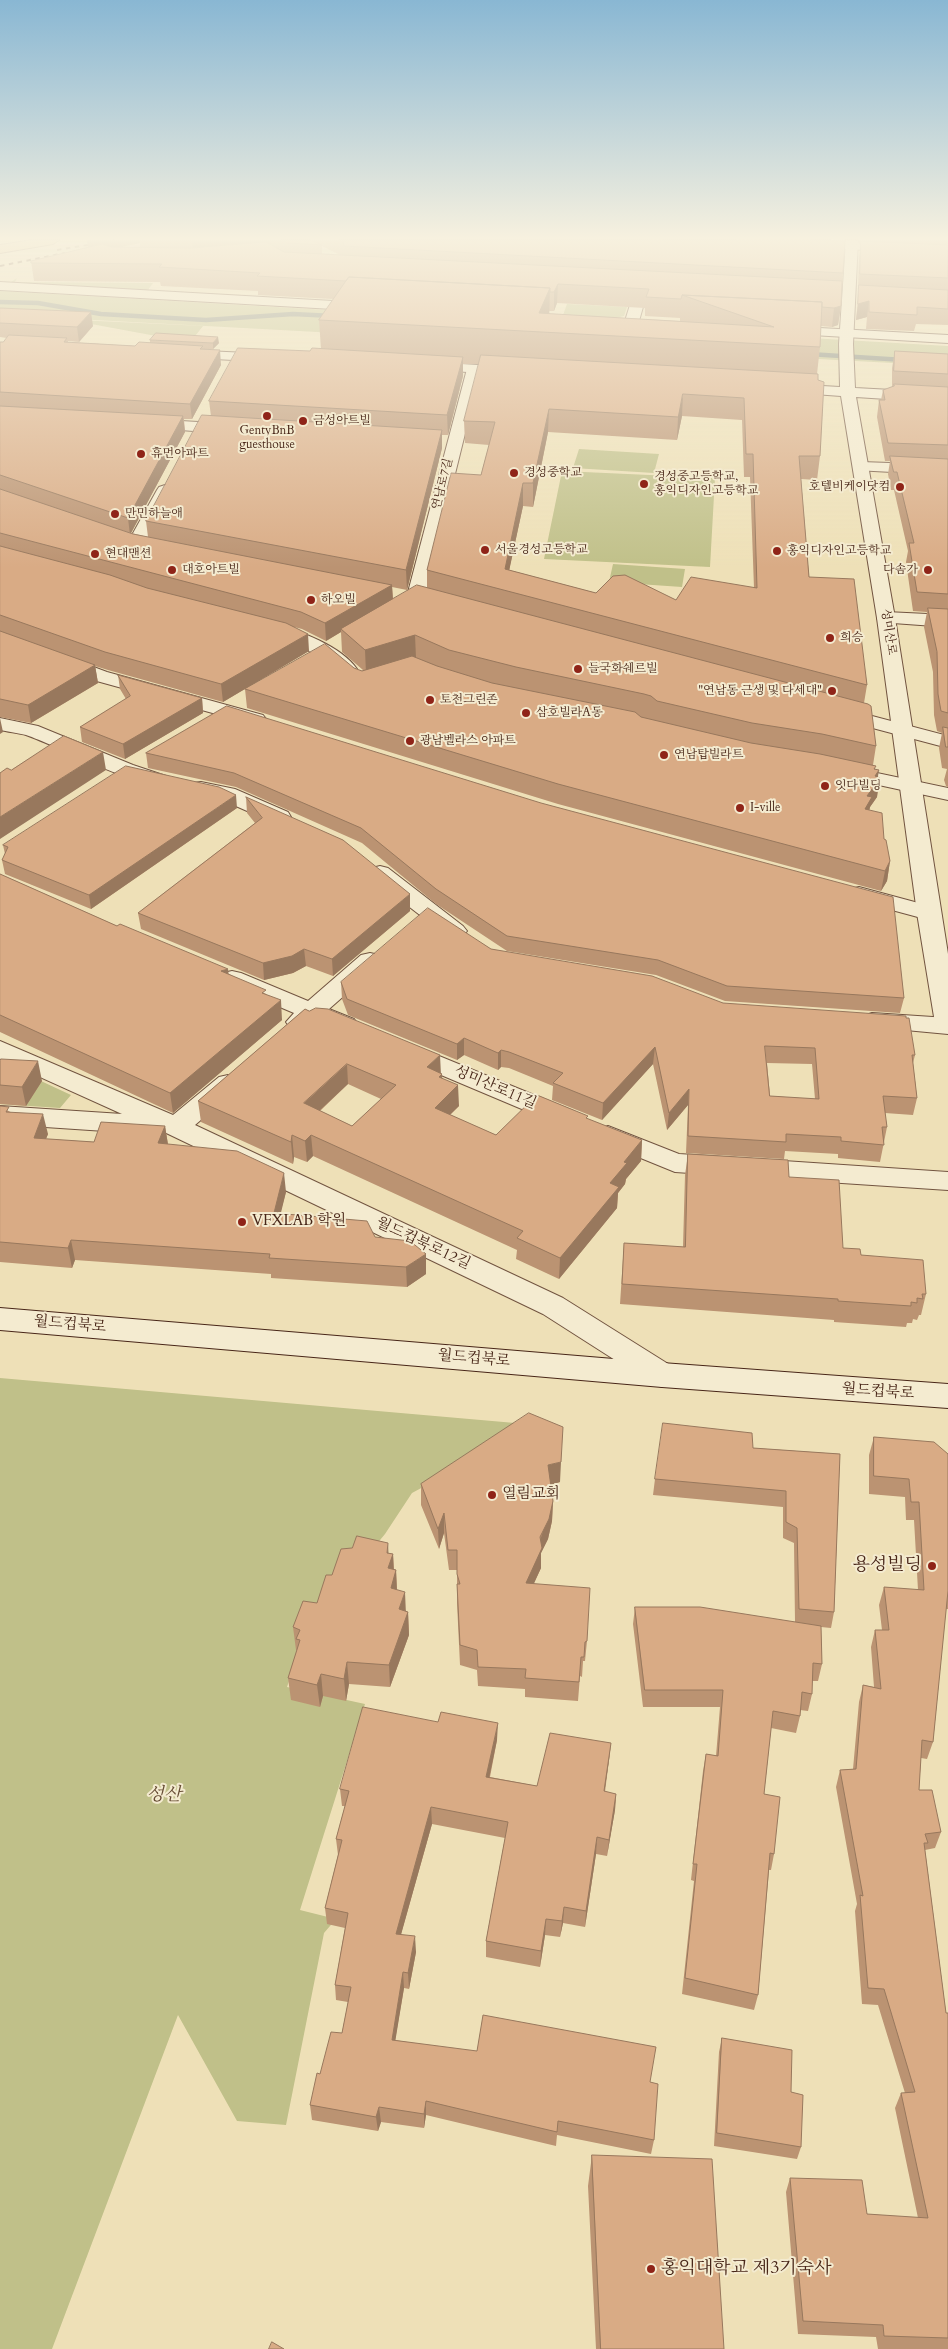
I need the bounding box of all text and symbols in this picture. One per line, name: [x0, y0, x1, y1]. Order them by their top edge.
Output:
marker: GentyBnB guesthouse: [261, 410, 273, 422]
place label: 금성아트빌: [313, 414, 371, 428]
marker: 금성아트빌: [297, 415, 309, 427]
place label: GentyBnB guesthouse: [239, 424, 295, 452]
place label: 휴먼아파트: [151, 447, 209, 461]
marker: 휴먼아파트: [135, 448, 147, 460]
street label: 연남로7길: [430, 457, 456, 511]
place label: 경성중학교: [524, 466, 582, 480]
marker: 경성중학교: [508, 467, 520, 479]
place label: 경성중고등학교, 홍익디자인고등학교: [654, 470, 758, 498]
marker: 경성중고등학교, 홍익디자인고등학교: [638, 478, 650, 490]
place label: 호텔비케이닷컴: [809, 480, 890, 494]
marker: 호텔비케이닷컴: [894, 481, 906, 493]
place label: 만민하늘애: [125, 507, 183, 521]
marker: 만민하늘애: [109, 508, 121, 520]
place label: 서울경성고등학교: [495, 543, 588, 557]
marker: 서울경성고등학교: [479, 544, 491, 556]
place label: 홍익디자인고등학교: [787, 544, 891, 558]
marker: 홍익디자인고등학교: [771, 545, 783, 557]
place label: 현대맨션: [105, 547, 151, 561]
marker: 현대맨션: [89, 548, 101, 560]
place label: 대호아트빌: [182, 563, 240, 577]
place label: 다솜가: [883, 563, 918, 577]
marker: 대호아트빌: [166, 564, 178, 576]
marker: 다솜가: [922, 564, 934, 576]
place label: 하오빌: [321, 593, 356, 607]
marker: 하오빌: [305, 594, 317, 606]
street label: 성미산로: [877, 608, 899, 656]
place label: 희승: [840, 631, 863, 645]
marker: 희승: [824, 632, 836, 644]
place label: 들국화쉐르빌: [588, 662, 658, 676]
marker: 들국화쉐르빌: [572, 663, 584, 675]
place label: "연남동 근생 및 다세대": [698, 684, 822, 698]
marker: "연남동 근생 및 다세대": [826, 685, 838, 697]
place label: 토천그린존: [440, 693, 498, 707]
marker: 토천그린존: [424, 694, 436, 706]
place label: 삼호빌라A동: [536, 706, 602, 720]
marker: 삼호빌라A동: [520, 707, 532, 719]
place label: 광남벨라스 아파트: [420, 734, 516, 748]
marker: 광남벨라스 아파트: [404, 735, 416, 747]
place label: 연남탑빌라트: [674, 748, 744, 762]
marker: 연남탑빌라트: [658, 749, 670, 761]
place label: 잇다빌딩: [835, 779, 881, 793]
marker: 잇다빌딩: [819, 780, 831, 792]
place label: I-ville: [750, 801, 780, 815]
marker: I-ville: [734, 802, 746, 814]
street label: 성미산로11길: [451, 1063, 539, 1113]
place label: VFXLAB 학원: [252, 1213, 346, 1231]
street label: 월드컵북로12길: [373, 1214, 473, 1274]
marker: VFXLAB 학원: [236, 1216, 248, 1228]
street label: 월드컵북로: [33, 1313, 107, 1337]
street label: 월드컵북로: [437, 1347, 511, 1371]
street label: 월드컵북로: [841, 1380, 915, 1404]
place label: 열림교회: [502, 1486, 560, 1504]
marker: 열림교회: [486, 1489, 498, 1501]
place label: 용성빌딩: [852, 1555, 922, 1577]
marker: 용성빌딩: [926, 1560, 938, 1572]
park label: 성산: [147, 1785, 181, 1807]
place label: 홍익대학교 제3기숙사: [661, 2258, 832, 2280]
marker: 홍익대학교 제3기숙사: [645, 2263, 657, 2275]

